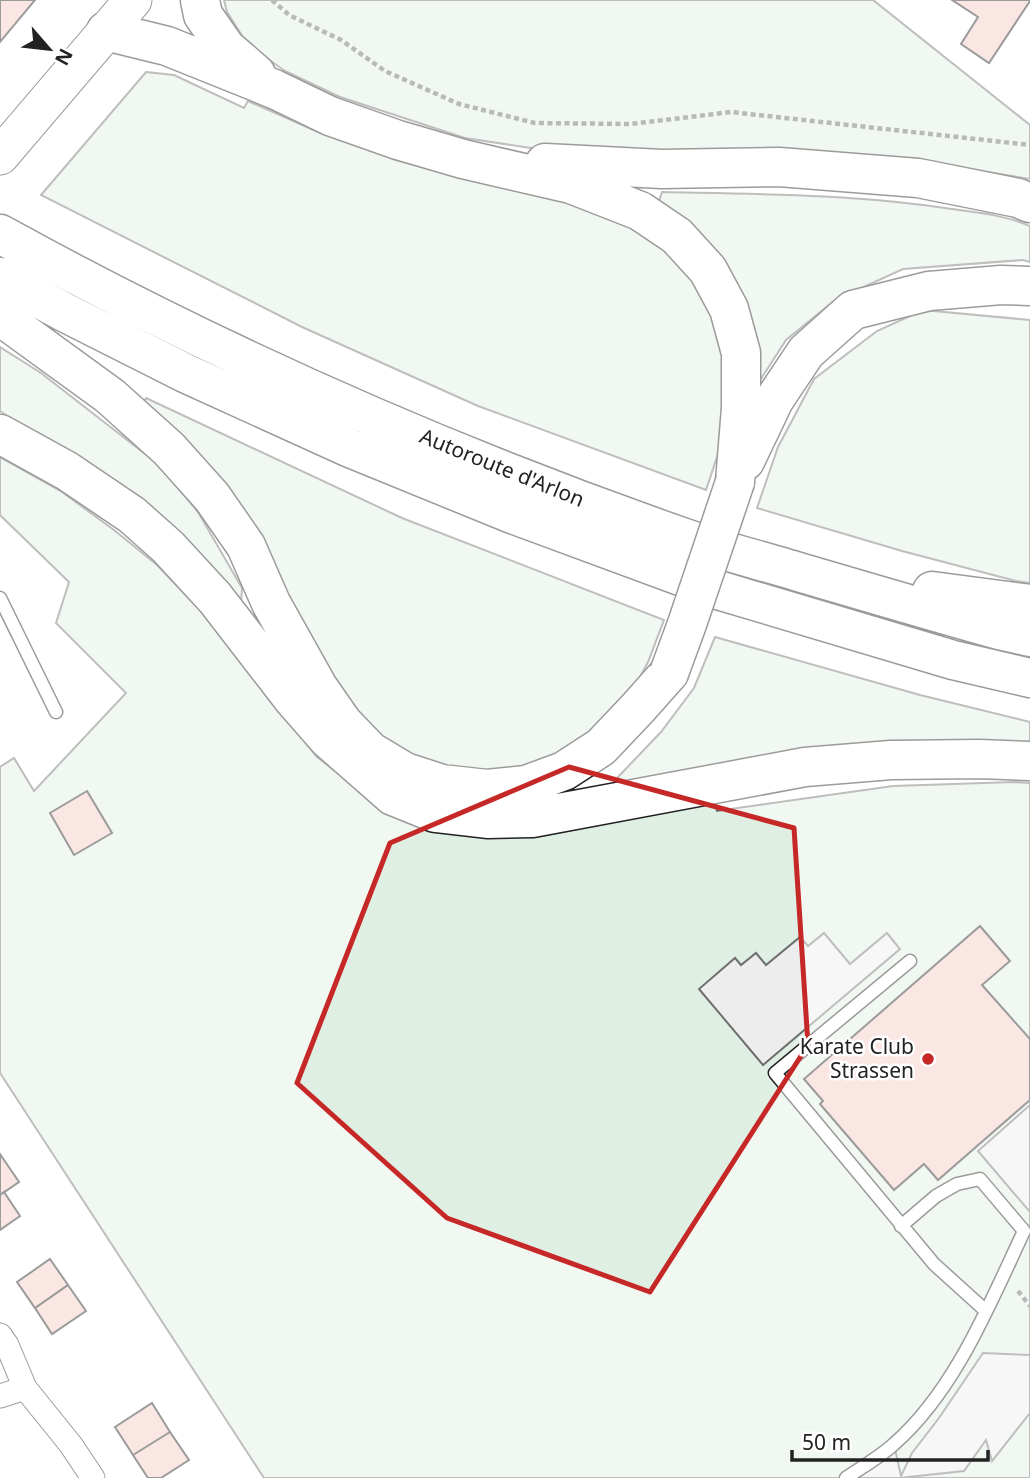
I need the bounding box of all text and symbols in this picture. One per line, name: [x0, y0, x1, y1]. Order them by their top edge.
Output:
north arrow: [14, 14, 84, 84]
text: N: [49, 44, 79, 70]
street label: Autoroute d'Arlon: [416, 421, 589, 513]
place label: Karate Club Strassen: [800, 1032, 914, 1084]
marker: Karate Club Strassen: [920, 1051, 936, 1067]
scale bar: [792, 1418, 988, 1462]
text: 50 m: [802, 1428, 851, 1456]

